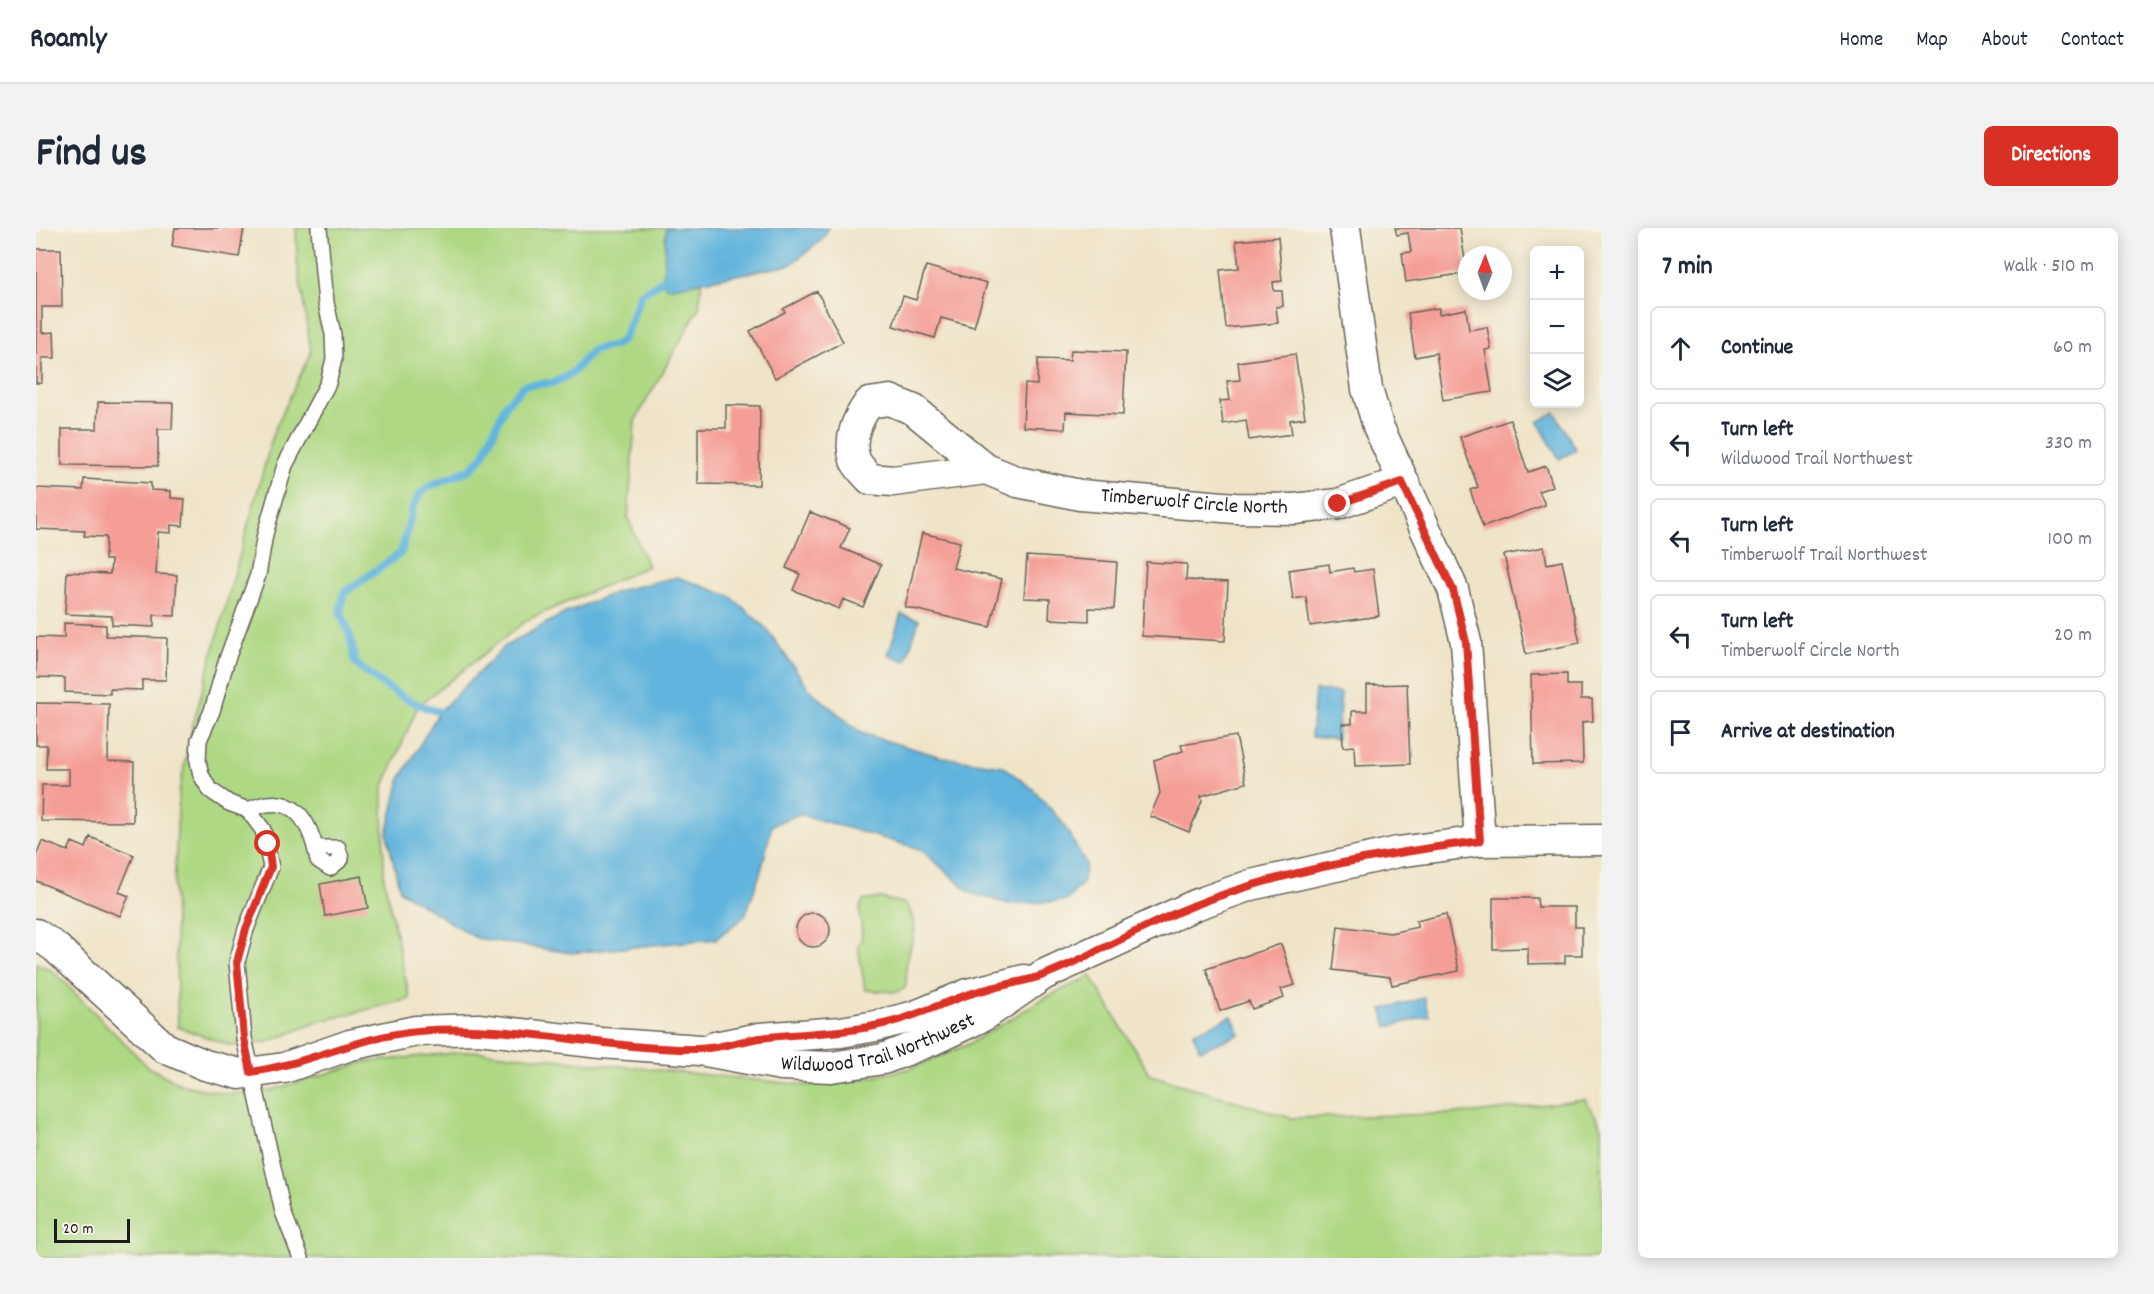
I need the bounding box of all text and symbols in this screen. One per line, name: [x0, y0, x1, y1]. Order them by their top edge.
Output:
text: Roamly: [30, 21, 106, 61]
text: Home: [1839, 26, 1883, 56]
text: Map: [1916, 26, 1948, 56]
text: About: [1981, 26, 2028, 56]
text: Contact: [2061, 26, 2124, 56]
text: Find us: [36, 126, 147, 186]
button: Directions: [1984, 126, 2118, 186]
north arrow: [1458, 246, 1512, 300]
map controls: [1530, 246, 1584, 408]
button: +: [1530, 246, 1584, 300]
text: 7 min: [1662, 249, 1713, 286]
text: Walk · 510 m: [2004, 253, 2094, 281]
button: −: [1530, 300, 1584, 354]
icon: ahead: [1664, 332, 1697, 365]
text: Continue: [1721, 333, 1793, 364]
text: 60 m: [2053, 334, 2092, 362]
button: layers: [1530, 354, 1584, 408]
text: Turn left: [1721, 415, 1793, 446]
icon: left: [1664, 428, 1697, 461]
text: 330 m: [2045, 430, 2092, 458]
text: Wildwood Trail Northwest: [1721, 446, 1913, 474]
street label: Timberwolf Circle North: [1100, 482, 1288, 524]
route end: [1324, 490, 1350, 516]
text: Turn left: [1721, 511, 1793, 542]
icon: left: [1664, 524, 1697, 557]
text: 100 m: [2048, 526, 2092, 554]
text: Timberwolf Trail Northwest: [1721, 542, 1927, 570]
text: Turn left: [1721, 607, 1793, 638]
icon: left: [1664, 620, 1697, 653]
text: 20 m: [2054, 622, 2092, 650]
text: Timberwolf Circle North: [1721, 638, 1899, 666]
icon: arrive: [1664, 716, 1697, 749]
text: Arrive at destination: [1721, 717, 1895, 748]
route start: [254, 830, 280, 856]
street label: Wildwood Trail Northwest: [780, 1007, 981, 1082]
scale bar: [54, 1216, 130, 1244]
text: 20 m: [63, 1218, 93, 1241]

